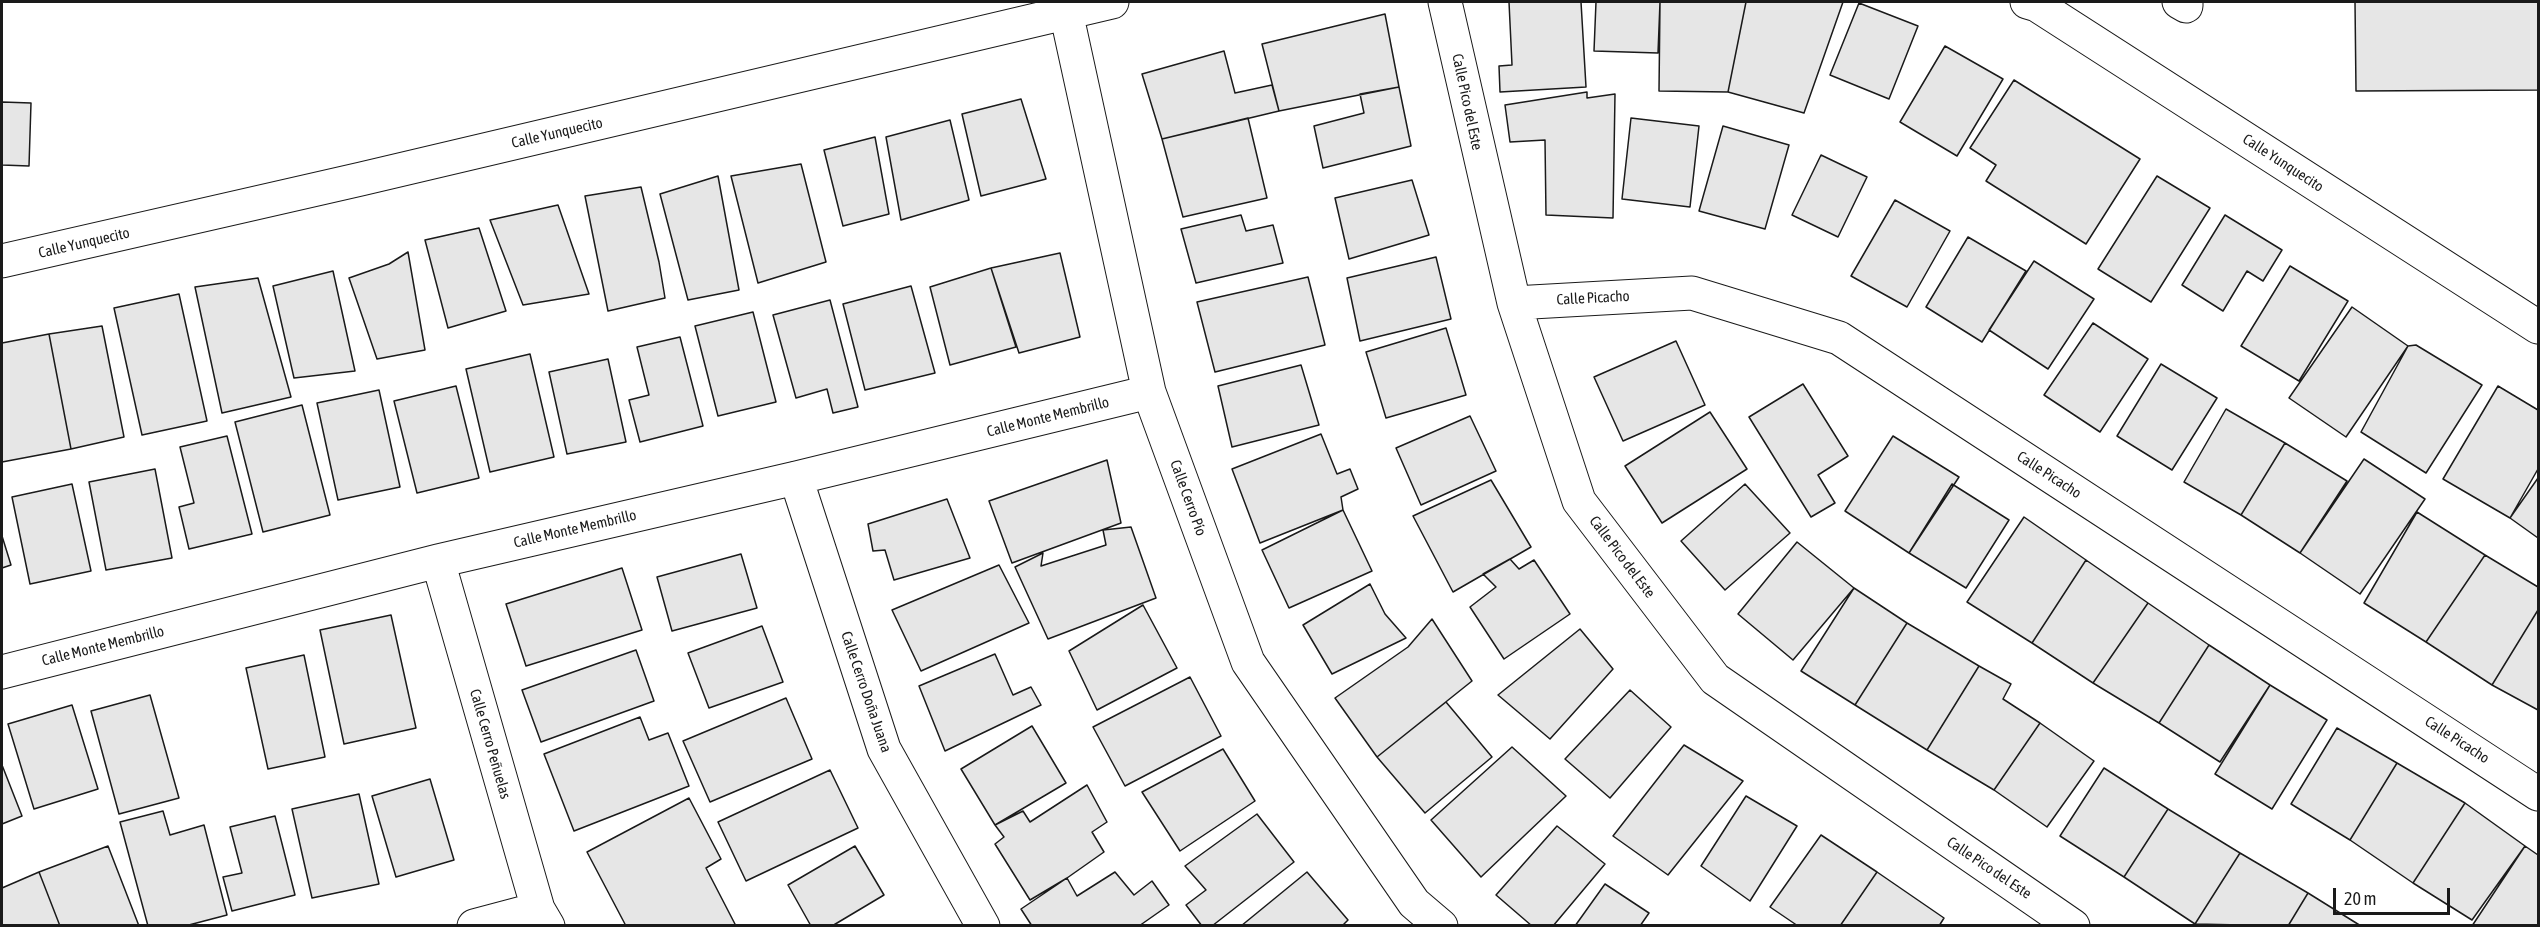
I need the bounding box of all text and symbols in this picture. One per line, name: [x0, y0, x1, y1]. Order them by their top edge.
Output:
street label: Calle Pico del Este: [1448, 52, 1486, 152]
street label: Calle Yunquecito: [510, 114, 604, 152]
street label: Calle Yunquecito: [2239, 130, 2327, 196]
street label: Calle Yunquecito: [37, 224, 131, 262]
street label: Calle Picacho: [1556, 287, 1630, 309]
street label: Calle Monte Membrillo: [985, 393, 1111, 441]
street label: Calle Picacho: [2013, 447, 2085, 503]
street label: Calle Cerro Pío: [1166, 458, 1210, 538]
street label: Calle Monte Membrillo: [512, 506, 638, 552]
street label: Calle Pico del Este: [1585, 512, 1659, 602]
street label: Calle Monte Membrillo: [40, 622, 166, 670]
street label: Calle Cerro Doña Juana: [837, 629, 895, 755]
street label: Calle Cerro Peñuelas: [466, 687, 514, 801]
street label: Calle Picacho: [2421, 712, 2493, 768]
street label: Calle Pico del Este: [1943, 833, 2035, 903]
scale bar: [2336, 876, 2453, 914]
text: 20 m: [2344, 888, 2376, 909]

